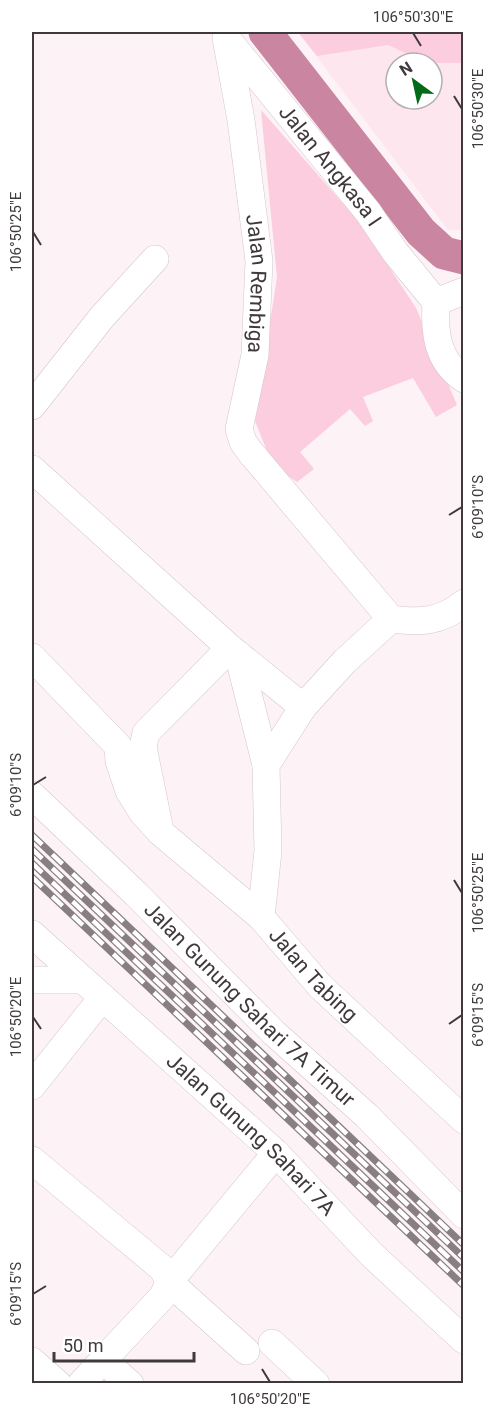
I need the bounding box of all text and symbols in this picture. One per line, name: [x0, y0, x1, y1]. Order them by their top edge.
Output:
text: 106°50'30"E: [373, 8, 454, 26]
north arrow: [384, 51, 444, 111]
text: N: [396, 58, 416, 80]
text: 106°50'30"E: [469, 68, 487, 149]
street label: Jalan Angkasa I: [274, 100, 386, 231]
text: 106°50'25"E: [7, 191, 25, 272]
street label: Jalan Rembiga: [241, 213, 271, 353]
text: 6°09'10"S: [469, 475, 487, 539]
text: 6°09'10"S: [7, 753, 25, 817]
text: 106°50'25"E: [469, 852, 487, 933]
street label: Jalan Gunung Sahari 7A Timur: [139, 897, 360, 1111]
street label: Jalan Tabing: [264, 923, 362, 1027]
text: 106°50'20"E: [7, 976, 25, 1057]
text: 6°09'15"S: [469, 983, 487, 1047]
street label: Jalan Gunung Sahari 7A: [162, 1049, 341, 1221]
text: 6°09'15"S: [7, 1262, 25, 1326]
scale bar: [54, 1325, 194, 1363]
text: 50 m: [63, 1335, 103, 1356]
text: 106°50'20"E: [230, 1390, 311, 1408]

